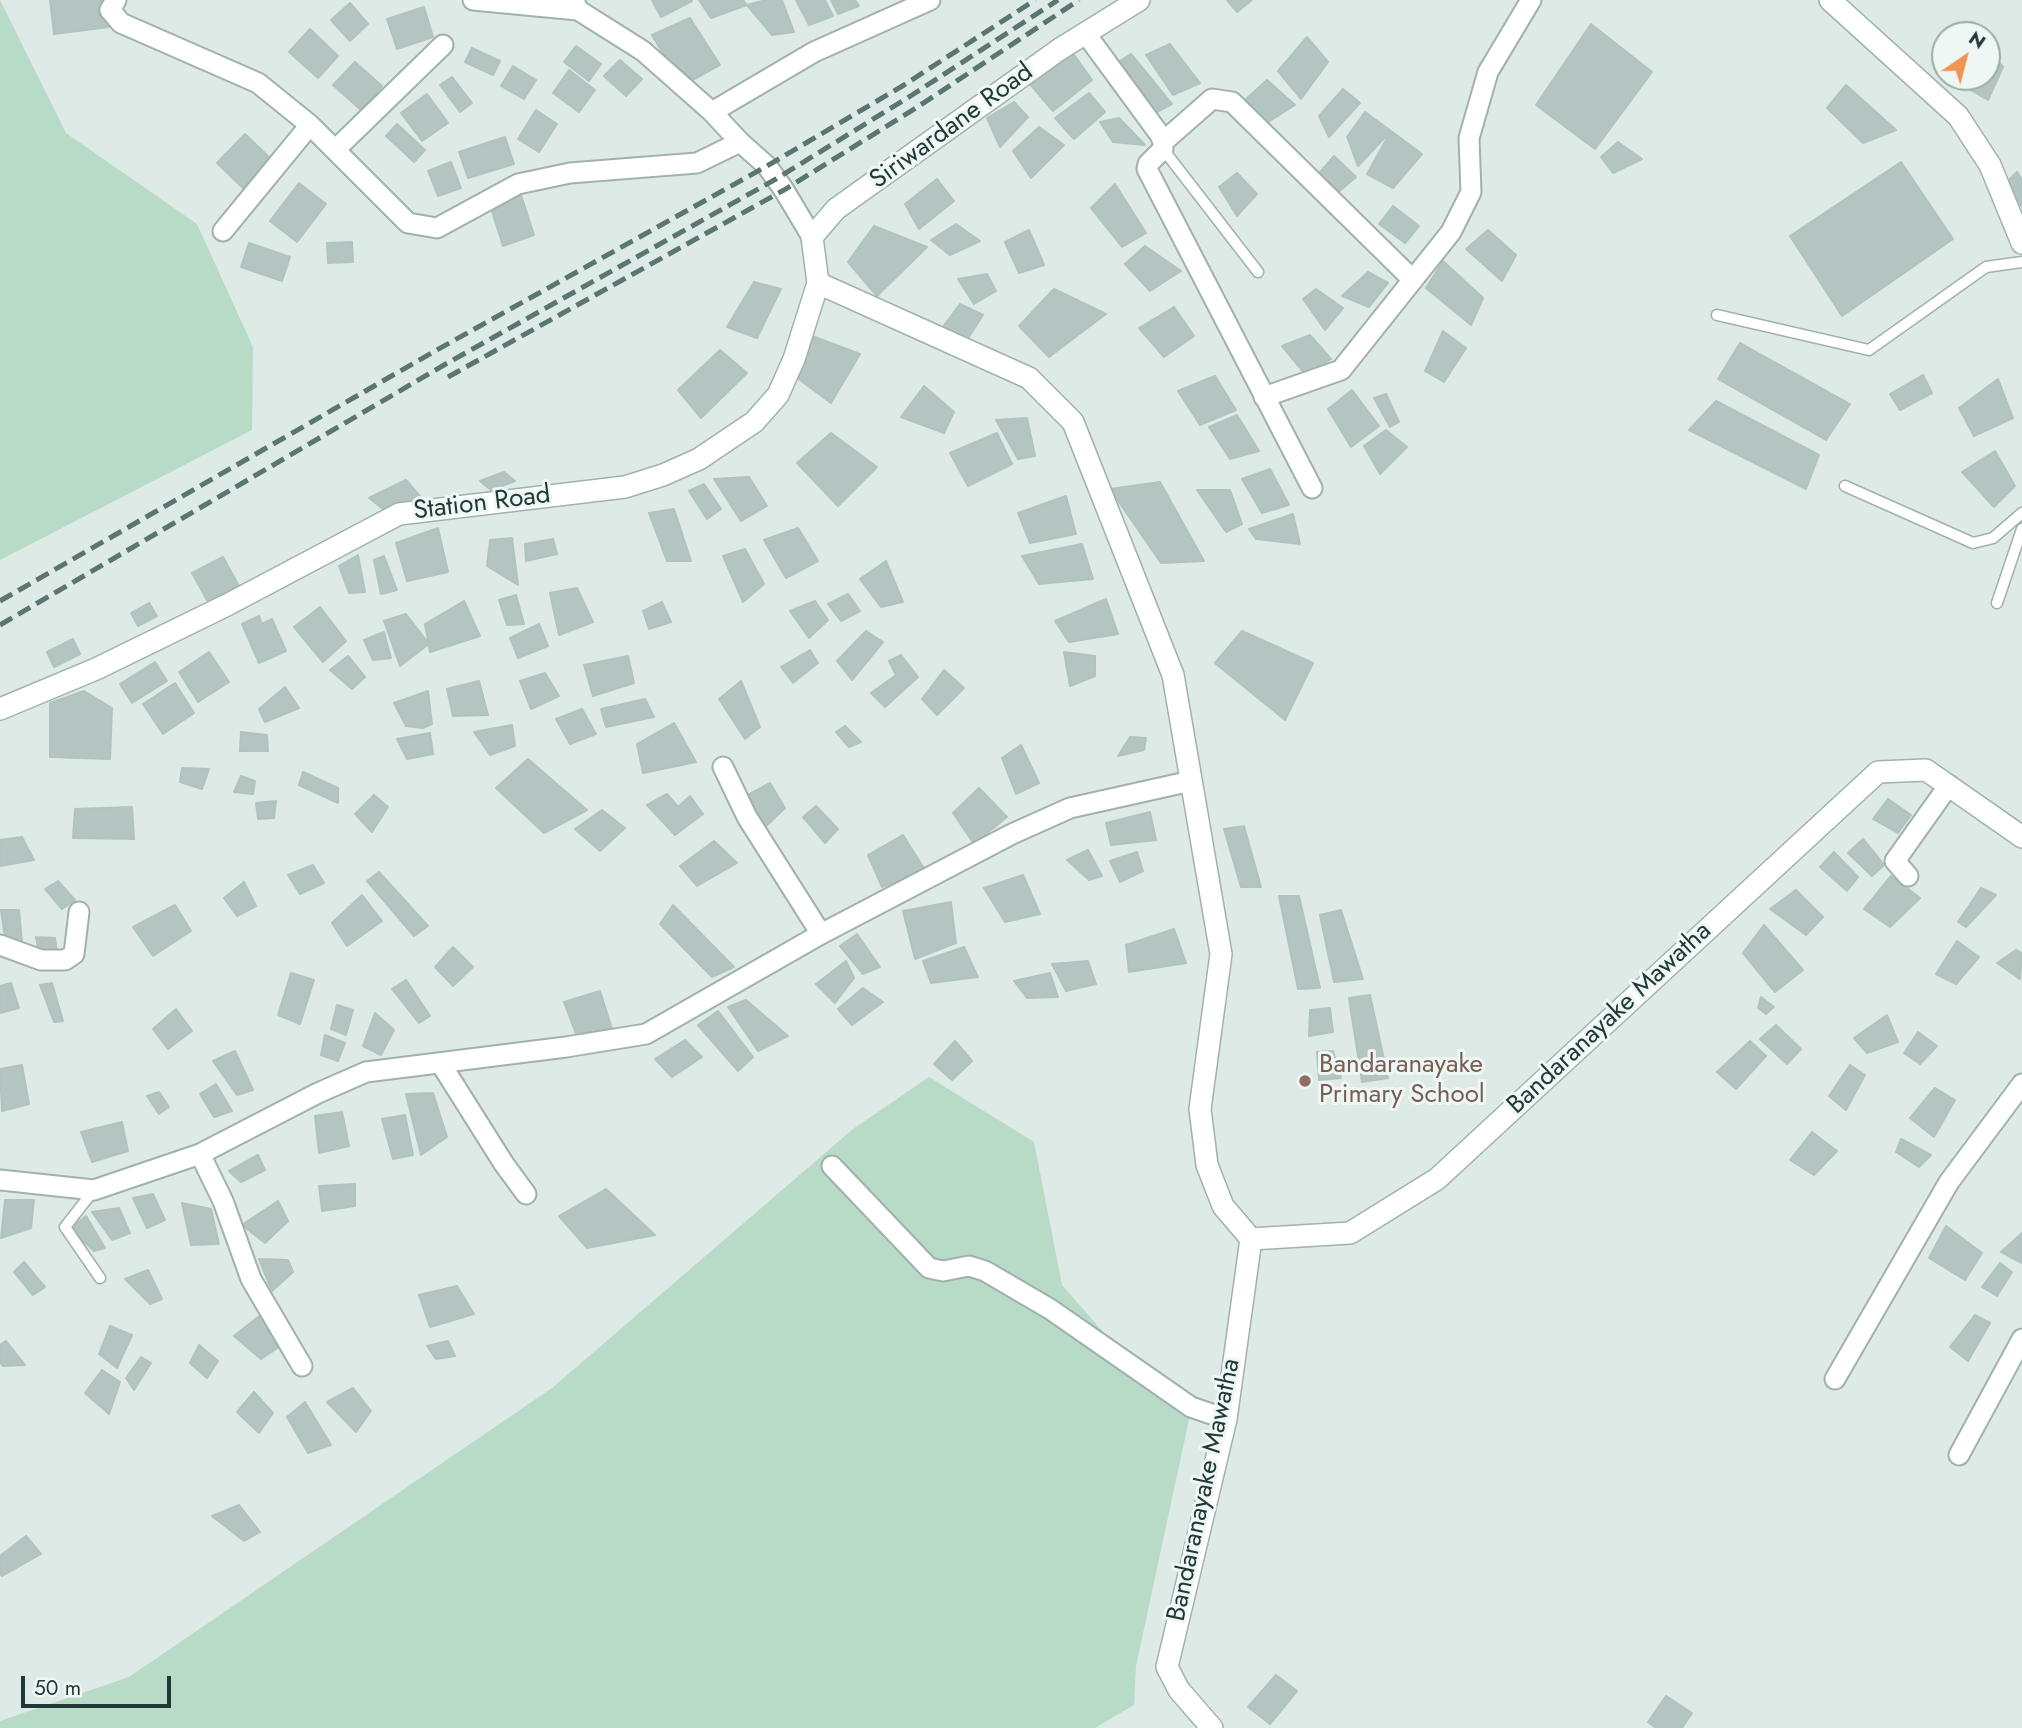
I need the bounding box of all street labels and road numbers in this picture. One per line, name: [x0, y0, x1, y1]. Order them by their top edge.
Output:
street label: Siriwardane Road: [864, 57, 1040, 197]
street label: Station Road: [412, 480, 552, 528]
street label: Bandaranayake Mawatha: [1501, 916, 1719, 1122]
street label: Bandaranayake Mawatha: [1162, 1356, 1248, 1624]

